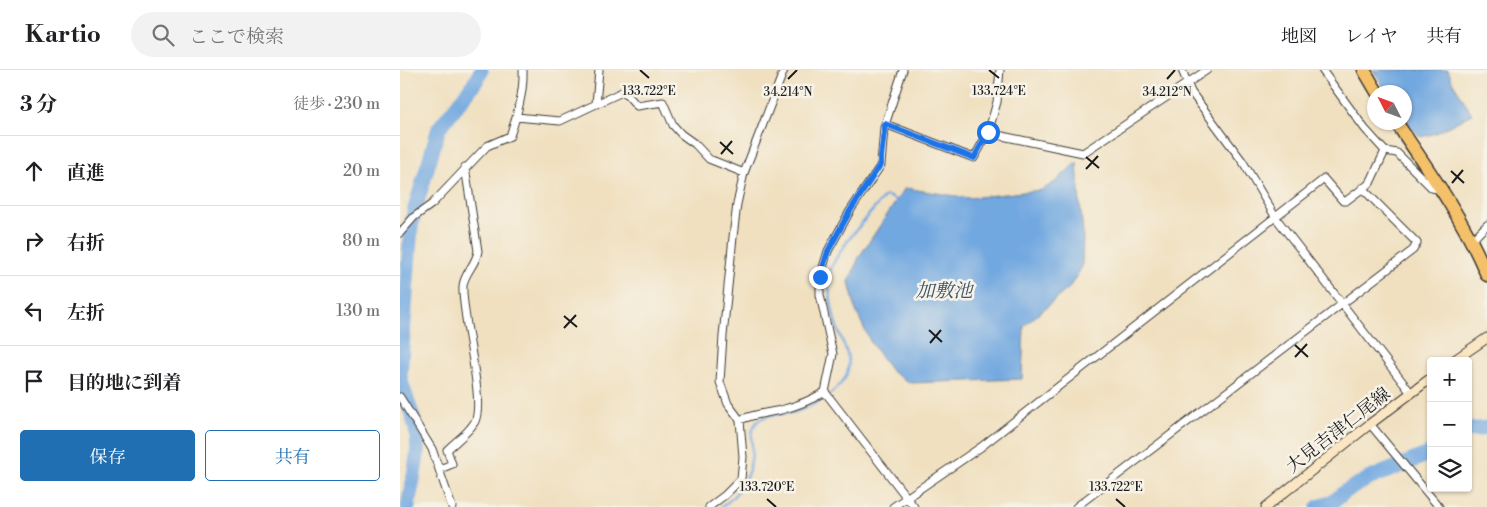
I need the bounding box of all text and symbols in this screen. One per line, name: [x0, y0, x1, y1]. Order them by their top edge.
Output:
search box: [131, 12, 481, 57]
text: Kartio: [25, 20, 101, 50]
icon: search: [149, 21, 177, 49]
text: ここで検索: [189, 25, 284, 49]
text: 地図: [1281, 25, 1317, 48]
text: レイヤ: [1345, 25, 1398, 48]
text: 共有: [1426, 25, 1462, 48]
text: 133.722°E: [622, 84, 676, 99]
text: 133.724°E: [972, 84, 1026, 99]
text: 34.214°N: [764, 85, 812, 100]
text: 34.212°N: [1142, 85, 1192, 100]
north arrow: [1367, 85, 1412, 130]
text: 3 分: [20, 92, 57, 118]
text: 徒歩 · 230 m: [293, 94, 380, 114]
route start: [977, 121, 1000, 144]
icon: ahead: [20, 157, 48, 185]
text: 直進: [67, 161, 105, 185]
text: 20 m: [343, 161, 380, 181]
icon: right: [20, 227, 48, 255]
text: 右折: [67, 231, 105, 255]
text: 80 m: [342, 231, 380, 251]
route end: [809, 266, 832, 289]
water label: 加敷池: [915, 279, 974, 303]
icon: left: [20, 297, 48, 325]
text: 左折: [67, 301, 105, 325]
text: 130 m: [336, 301, 380, 321]
map controls: [1427, 357, 1472, 492]
button: +: [1427, 357, 1472, 402]
icon: arrive: [20, 367, 48, 395]
text: 目的地に到着: [67, 371, 181, 395]
street label: 大見吉津仁尾線: [1282, 383, 1395, 478]
button: −: [1427, 402, 1472, 447]
button: 保存: [20, 430, 195, 481]
button: 共有: [205, 430, 380, 481]
button: layers: [1427, 447, 1472, 492]
text: 133.720°E: [740, 480, 794, 495]
text: 133.722°E: [1089, 480, 1143, 495]

